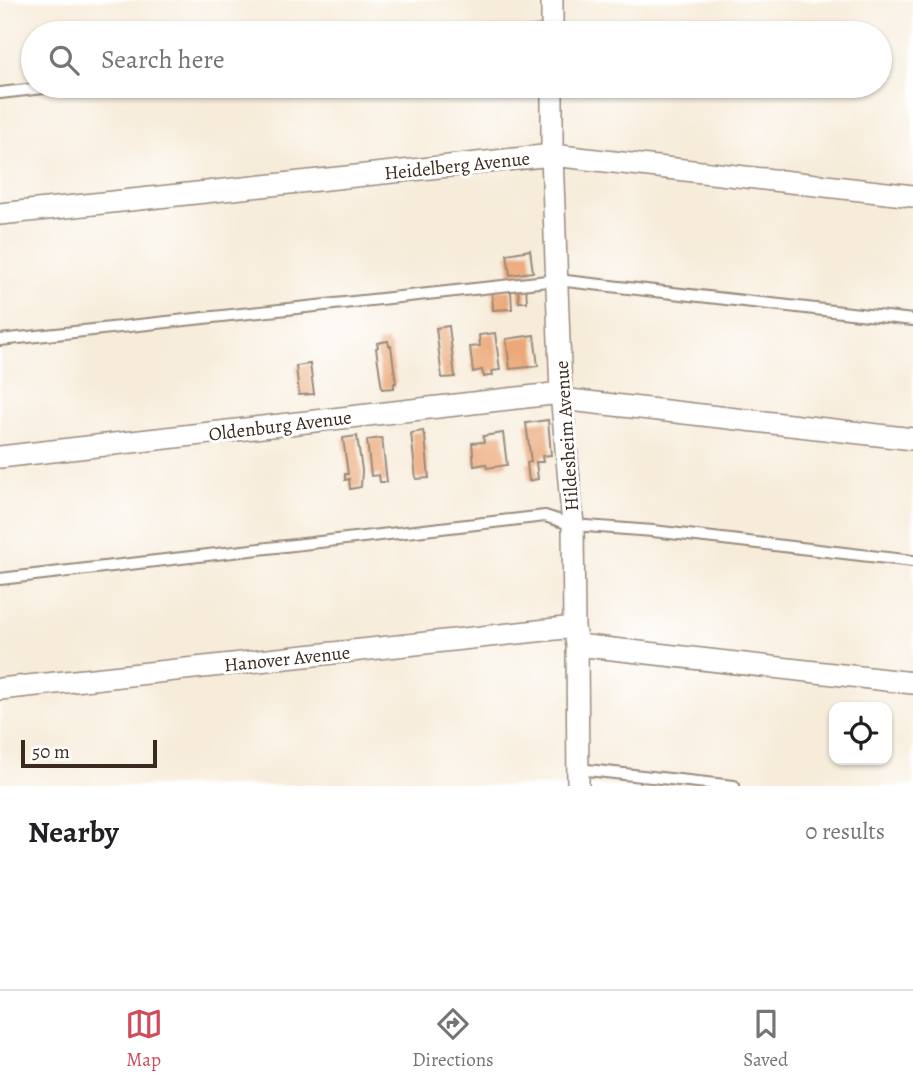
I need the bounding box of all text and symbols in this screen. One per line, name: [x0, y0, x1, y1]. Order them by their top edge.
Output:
search box: [21, 21, 892, 98]
icon: search: [45, 41, 83, 79]
text: Search here: [101, 42, 225, 77]
street label: Heidelberg Avenue: [383, 145, 531, 187]
street label: Hildesheim Avenue: [549, 360, 585, 512]
street label: Oldenburg Avenue: [207, 404, 353, 448]
street label: Hanover Avenue: [223, 639, 351, 679]
map controls: [829, 702, 892, 765]
button: locate: [829, 702, 892, 765]
scale bar: [21, 737, 158, 769]
text: 50 m: [32, 739, 70, 765]
text: Nearby: [28, 812, 119, 852]
text: 0 results: [805, 816, 885, 847]
tab: Map: [125, 1005, 163, 1073]
tab: Directions: [412, 1005, 494, 1073]
tab: Saved: [743, 1005, 788, 1073]

